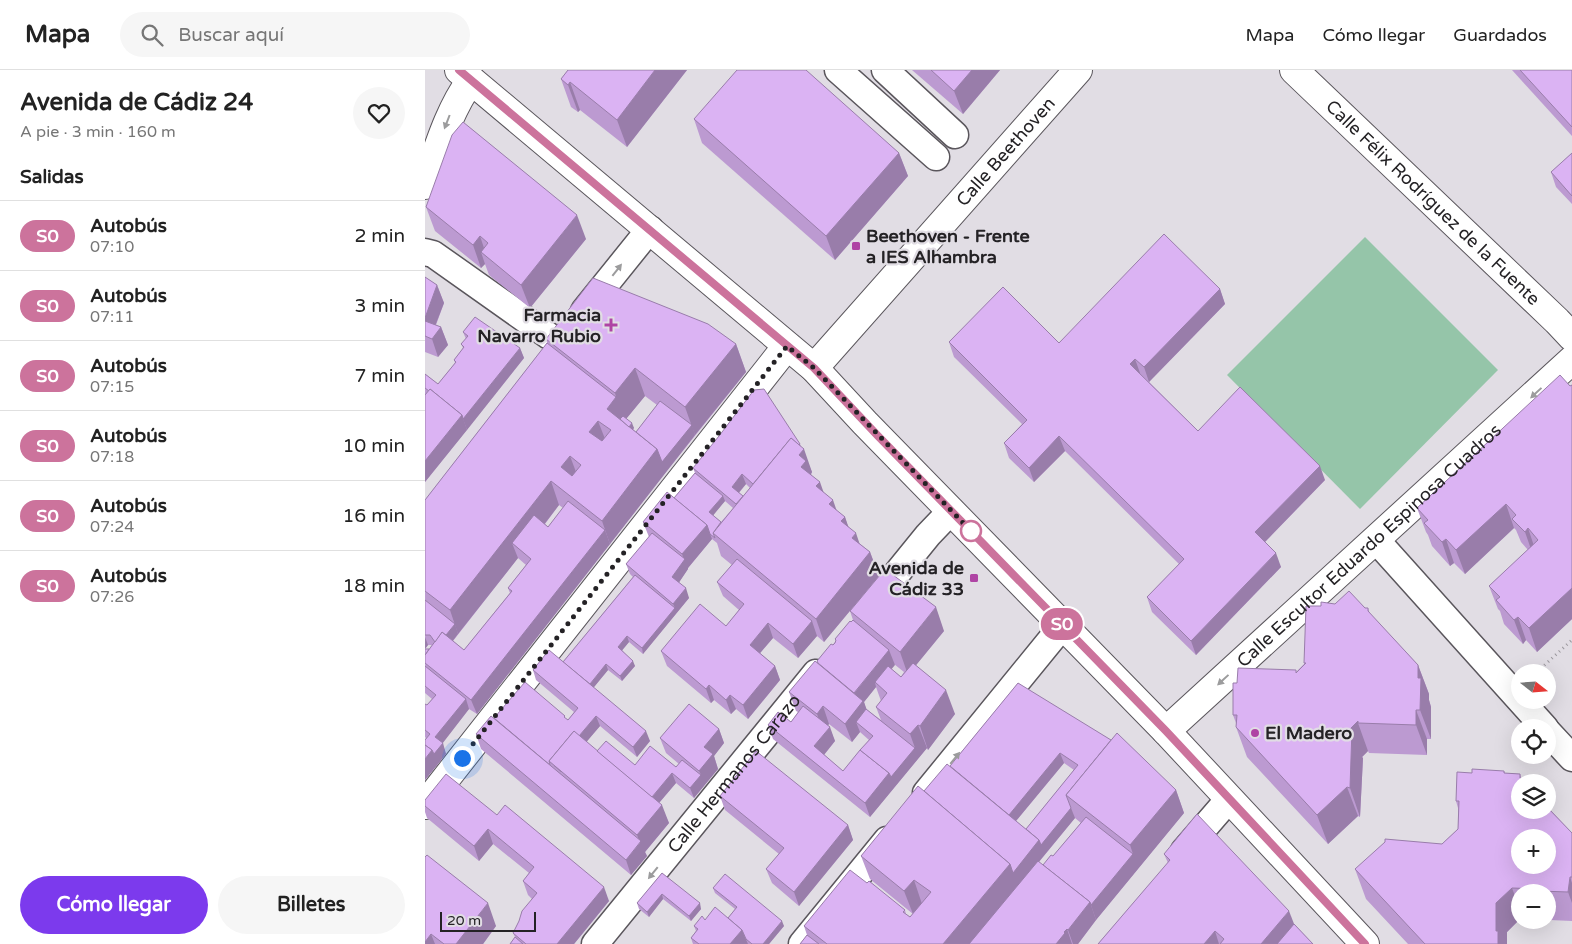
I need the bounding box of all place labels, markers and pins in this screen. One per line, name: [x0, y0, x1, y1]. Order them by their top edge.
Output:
place label: Beethoven - Frente a IES Alhambra: [866, 225, 1030, 268]
marker: Beethoven - Frente a IES Alhambra: [850, 240, 862, 252]
place label: Farmacia Navarro Rubio: [477, 304, 601, 347]
marker: Farmacia Navarro Rubio: [605, 319, 617, 331]
unlabelled marker: [960, 520, 982, 542]
place label: Avenida de Cádiz 33: [868, 557, 964, 600]
marker: Avenida de Cádiz 33: [968, 572, 980, 584]
place label: El Madero: [1265, 722, 1352, 744]
marker: El Madero: [1249, 727, 1261, 739]

